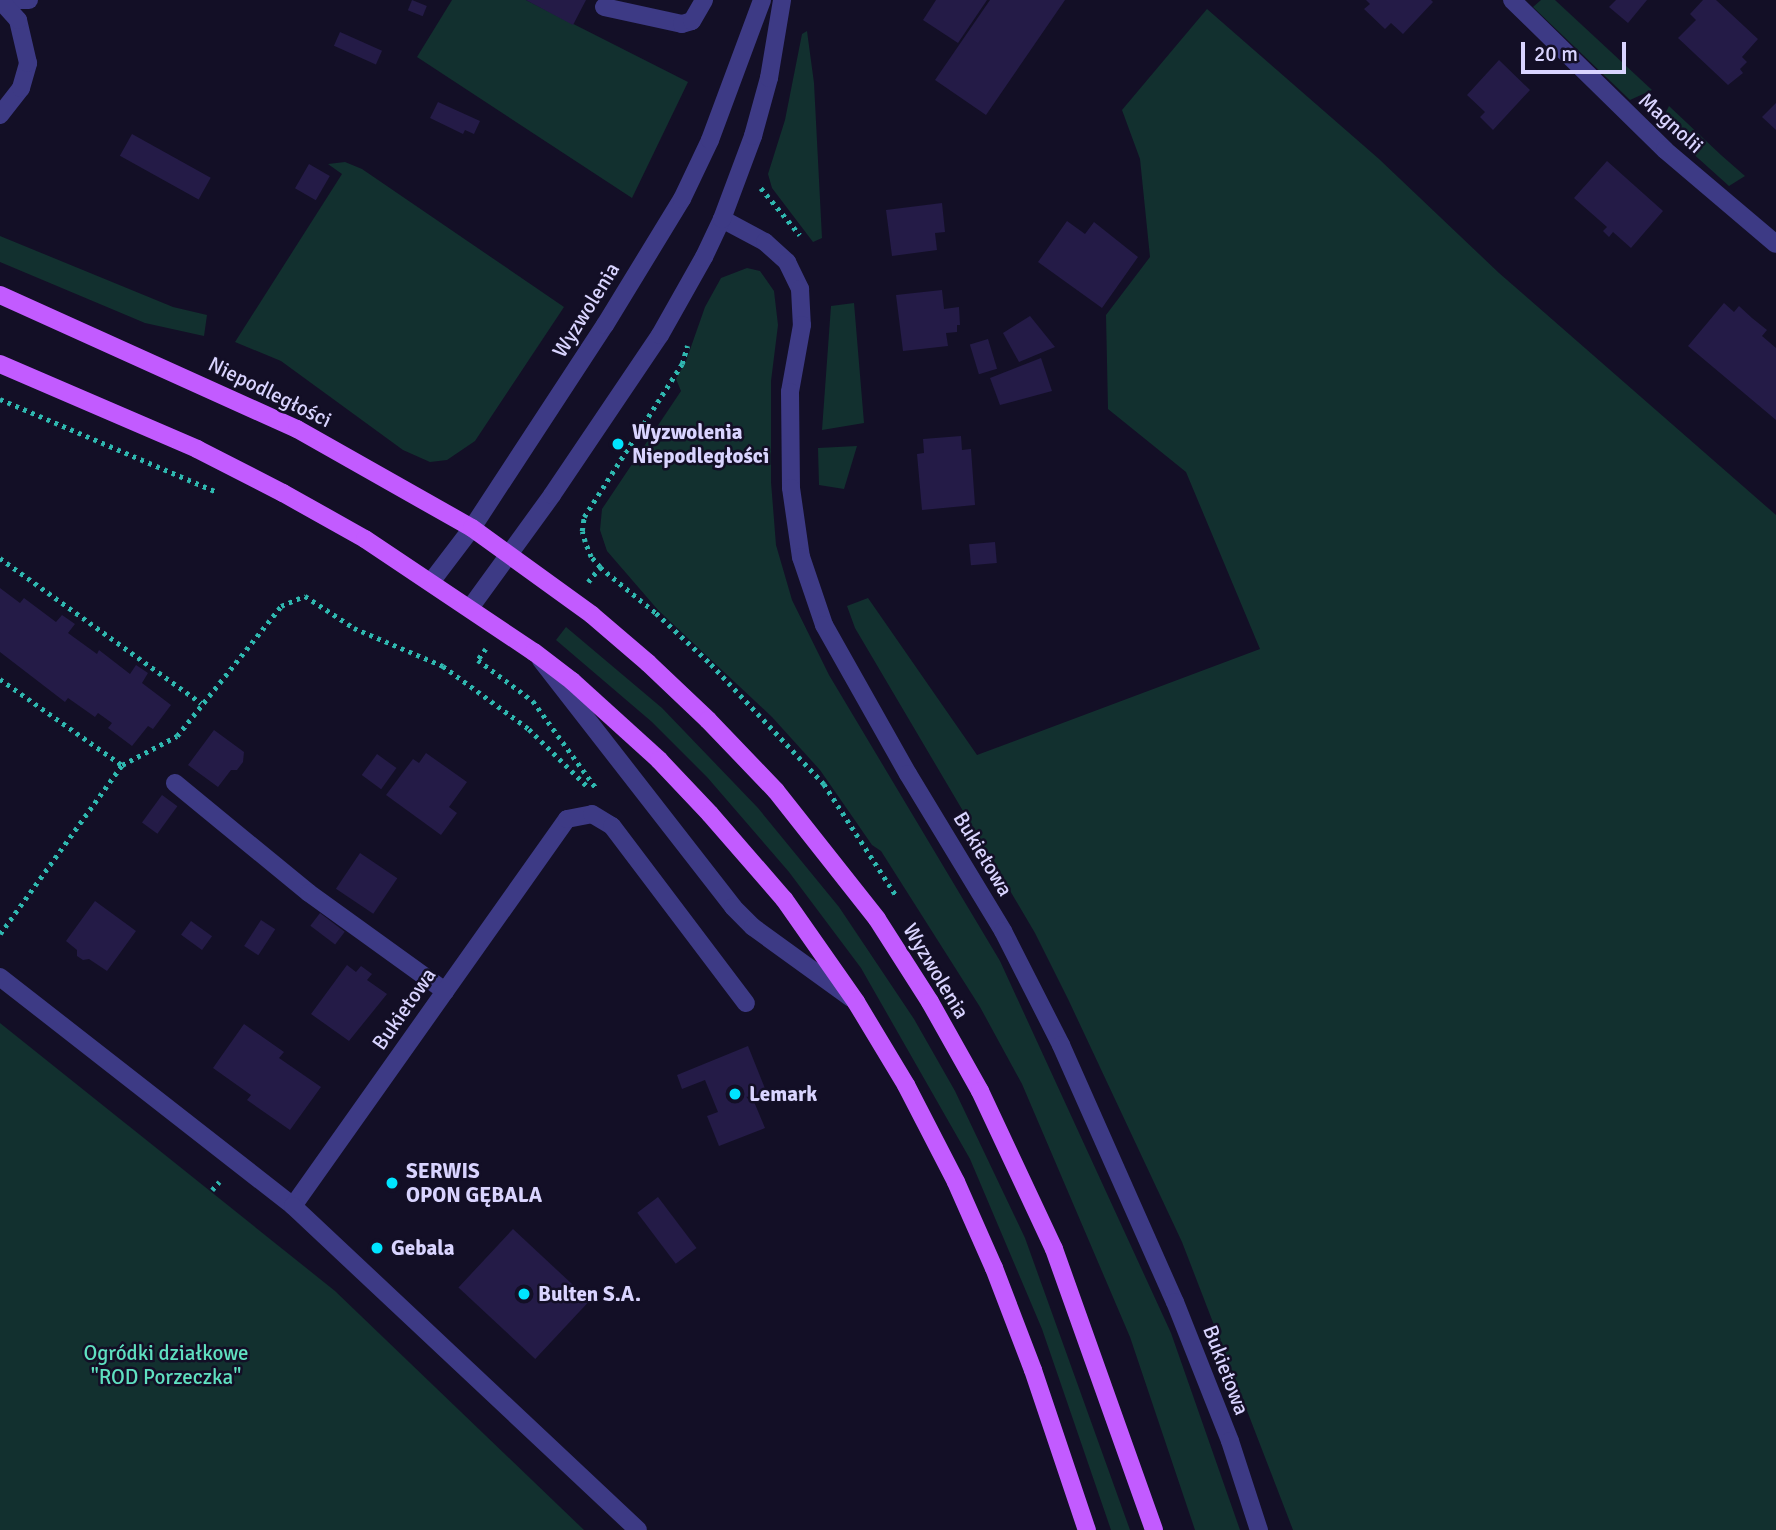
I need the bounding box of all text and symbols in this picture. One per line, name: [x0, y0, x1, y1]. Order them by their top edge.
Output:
scale bar: [1524, 28, 1629, 72]
text: 20 m: [1534, 41, 1578, 67]
street label: Magnolii: [1633, 87, 1709, 159]
street label: Wyzwolenia: [547, 258, 625, 362]
street label: Niepodległości: [204, 351, 336, 433]
place label: Wyzwolenia Niepodległości: [632, 419, 769, 469]
marker: Wyzwolenia Niepodległości: [610, 436, 626, 452]
street label: Bukietowa: [948, 807, 1018, 901]
street label: Wyzwolenia: [898, 919, 974, 1023]
street label: Bukietowa: [367, 963, 441, 1055]
place label: Lemark: [749, 1081, 817, 1107]
marker: Lemark: [727, 1086, 743, 1102]
place label: SERWIS OPON GĘBALA: [406, 1158, 542, 1208]
marker: SERWIS OPON GĘBALA: [384, 1175, 400, 1191]
place label: Gebala: [391, 1235, 455, 1261]
marker: Gebala: [369, 1240, 385, 1256]
place label: Bulten S.A.: [538, 1281, 641, 1307]
marker: Bulten S.A.: [516, 1286, 532, 1302]
street label: Bukietowa: [1197, 1321, 1255, 1419]
park label: Ogródki działkowe "ROD Porzeczka": [83, 1340, 249, 1390]

